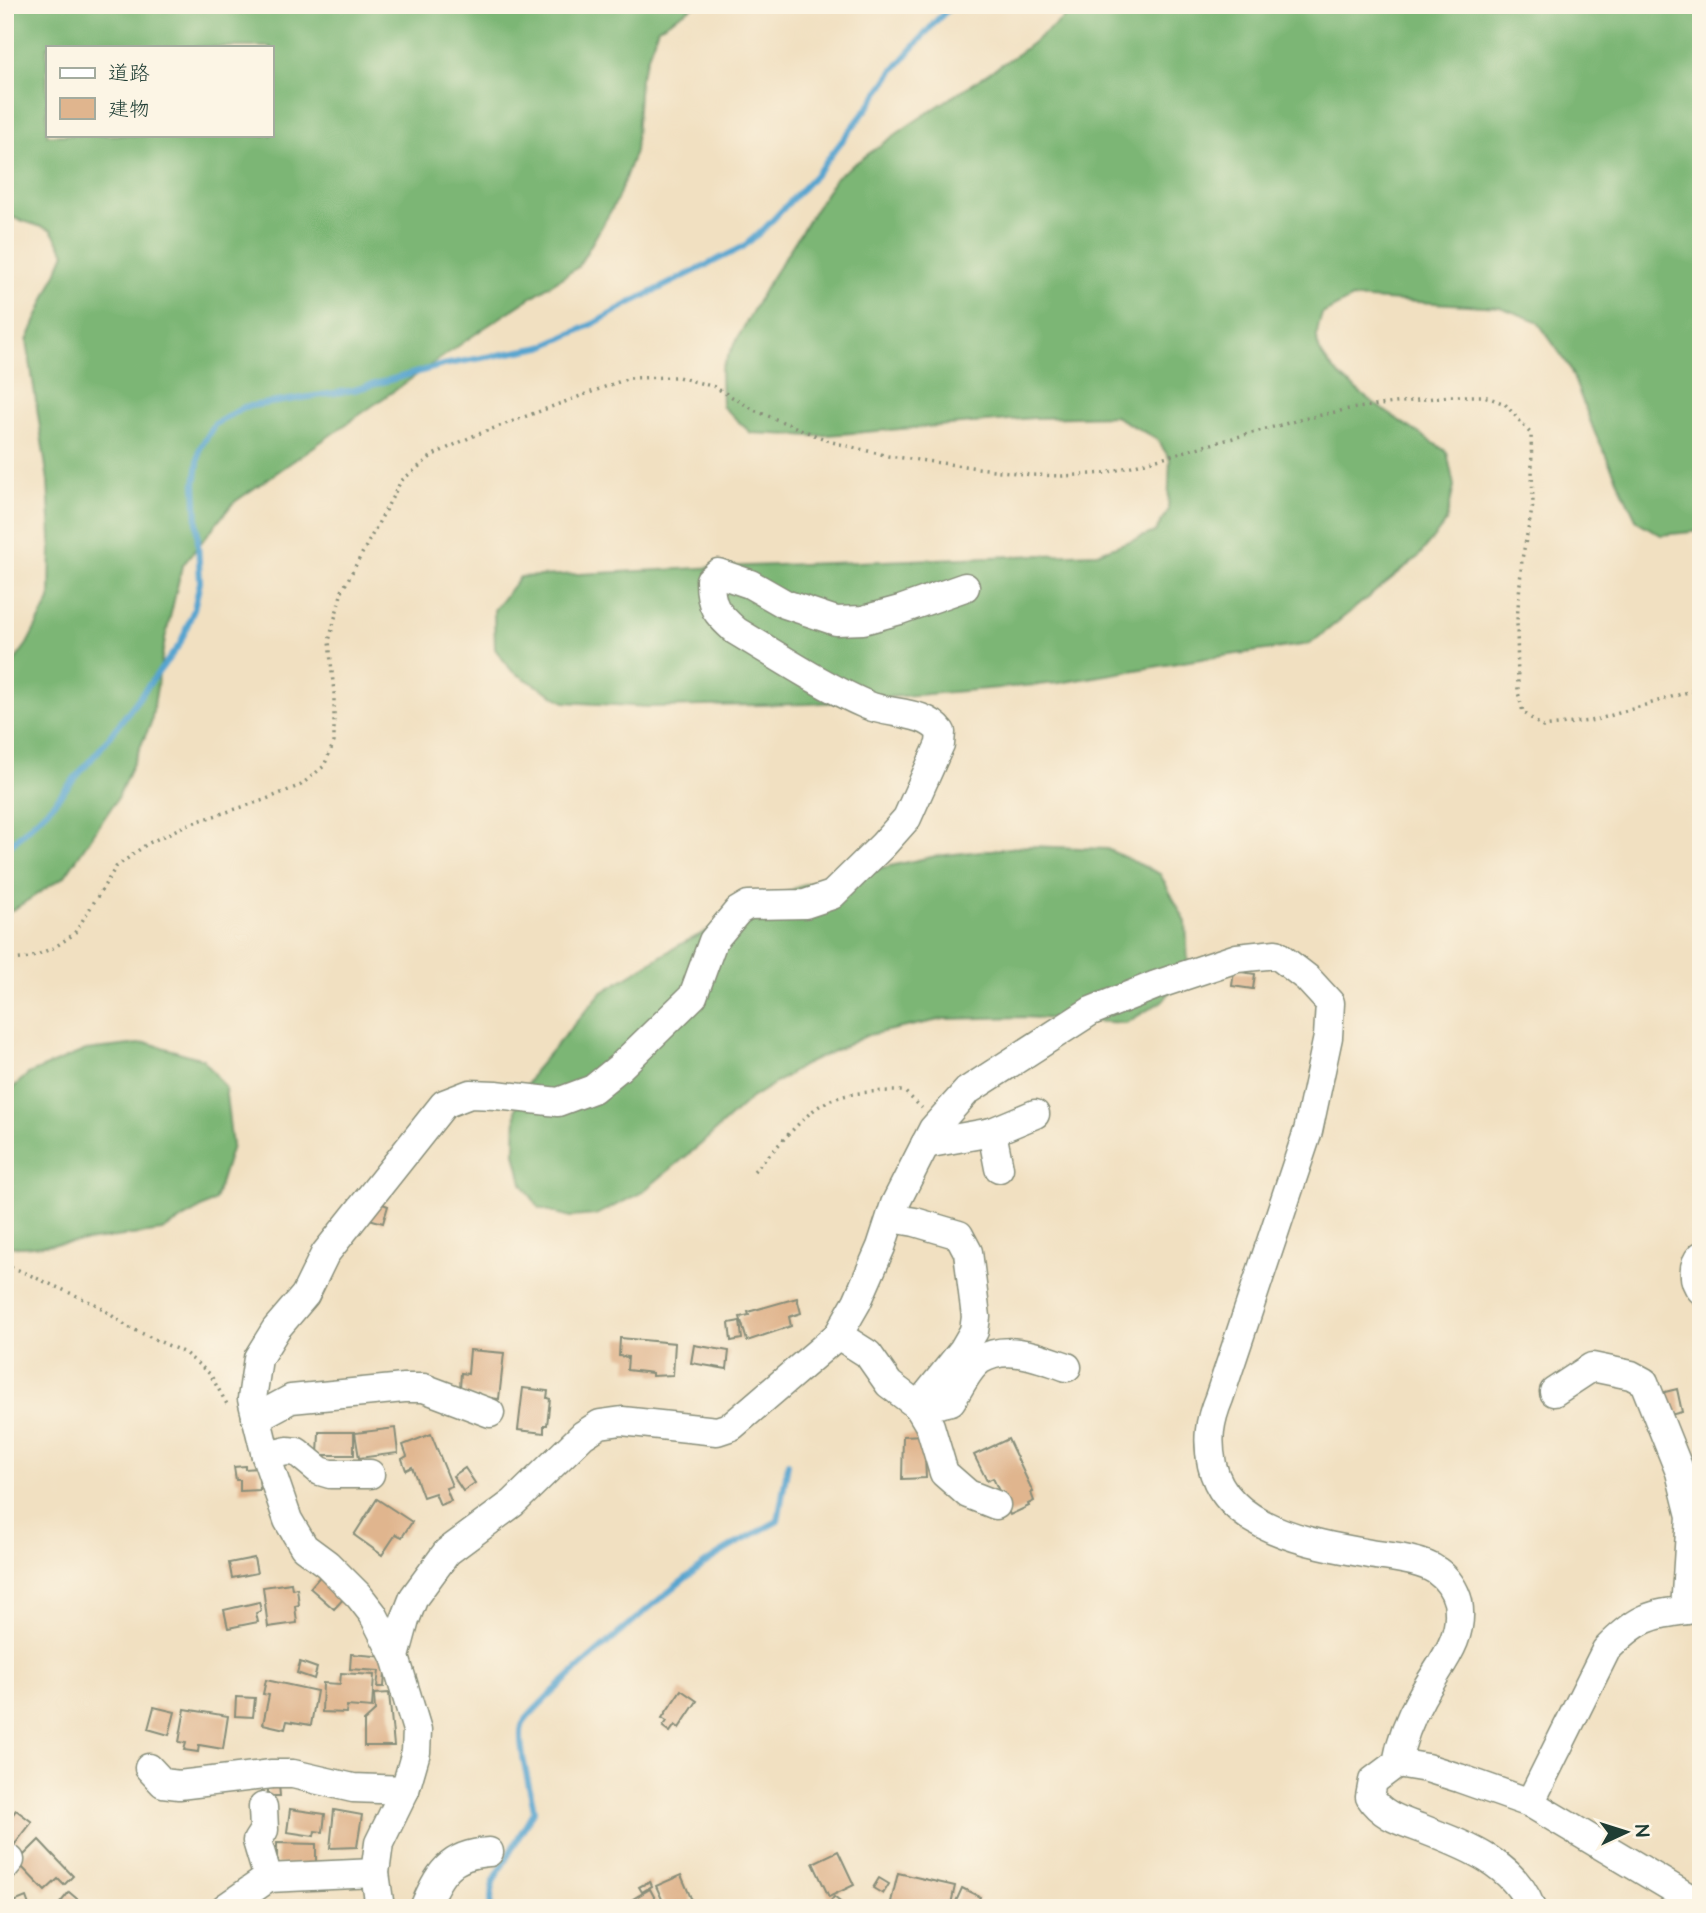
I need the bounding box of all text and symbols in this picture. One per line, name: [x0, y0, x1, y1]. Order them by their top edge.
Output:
legend: [46, 46, 273, 136]
text: 道路: [108, 59, 150, 88]
text: 建物: [108, 95, 150, 124]
north arrow: [1590, 1798, 1660, 1868]
text: N: [1628, 1824, 1655, 1838]

